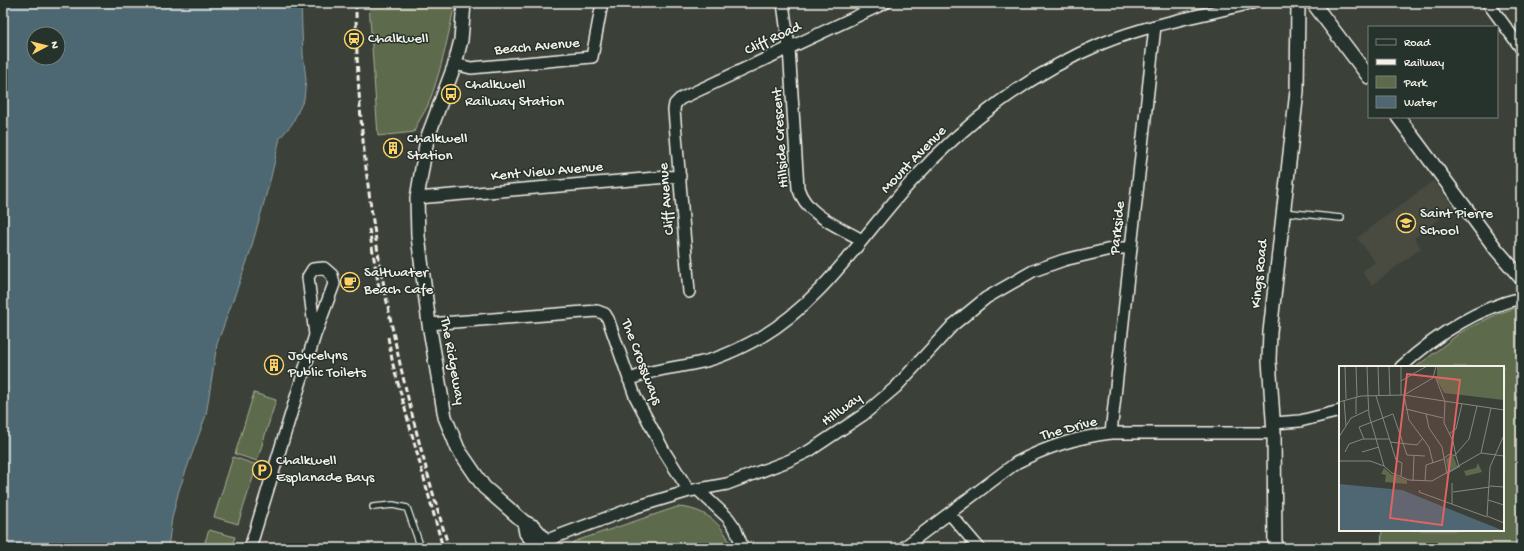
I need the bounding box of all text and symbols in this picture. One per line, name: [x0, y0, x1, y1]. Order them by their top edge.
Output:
street label: Cliff Road: [742, 18, 805, 60]
north arrow: [26, 26, 66, 66]
legend: [1368, 26, 1498, 118]
station icon: Chalkwell: [343, 28, 365, 50]
place label: Chalkwell: [368, 30, 428, 48]
street label: Beach Avenue: [493, 34, 581, 60]
text: Road: [1404, 37, 1431, 51]
text: N: [48, 41, 60, 49]
text: Railway: [1404, 57, 1444, 71]
place label: Chalkwell Railway Station: [465, 76, 564, 111]
text: Park: [1403, 77, 1429, 91]
bus stop icon: Chalkwell Railway Station: [440, 83, 462, 105]
street label: Hillside Crescent: [768, 86, 793, 189]
text: Water: [1404, 97, 1438, 111]
street label: Mount Avenue: [877, 122, 951, 198]
place label: Chalkwell Station: [407, 130, 467, 165]
building icon: Chalkwell Station: [382, 137, 404, 159]
street label: Kent View Avenue: [490, 158, 604, 186]
street label: Cliff Avenue: [655, 162, 679, 236]
street label: Parkside: [1106, 200, 1130, 257]
place label: Saint Pierre School: [1420, 205, 1493, 240]
school or university icon: Saint Pierre School: [1395, 212, 1417, 234]
street label: Kings Road: [1247, 238, 1273, 309]
place label: Saltwater Beach Cafe: [363, 264, 433, 299]
cafe icon: Saltwater Beach Cafe: [339, 271, 361, 293]
street label: The Ridgeway: [435, 315, 469, 407]
street label: The Crossways: [616, 316, 666, 408]
place label: Joycelyns Public Toilets: [287, 347, 366, 382]
building icon: Joycelyns Public Toilets: [263, 354, 285, 376]
inset map: [1339, 366, 1504, 531]
street label: Hillway: [818, 389, 866, 431]
street label: The Drive: [1038, 413, 1099, 445]
place label: Chalkwell Esplanade Bays: [276, 452, 375, 487]
parking icon: Chalkwell Esplanade Bays: [251, 459, 273, 481]

